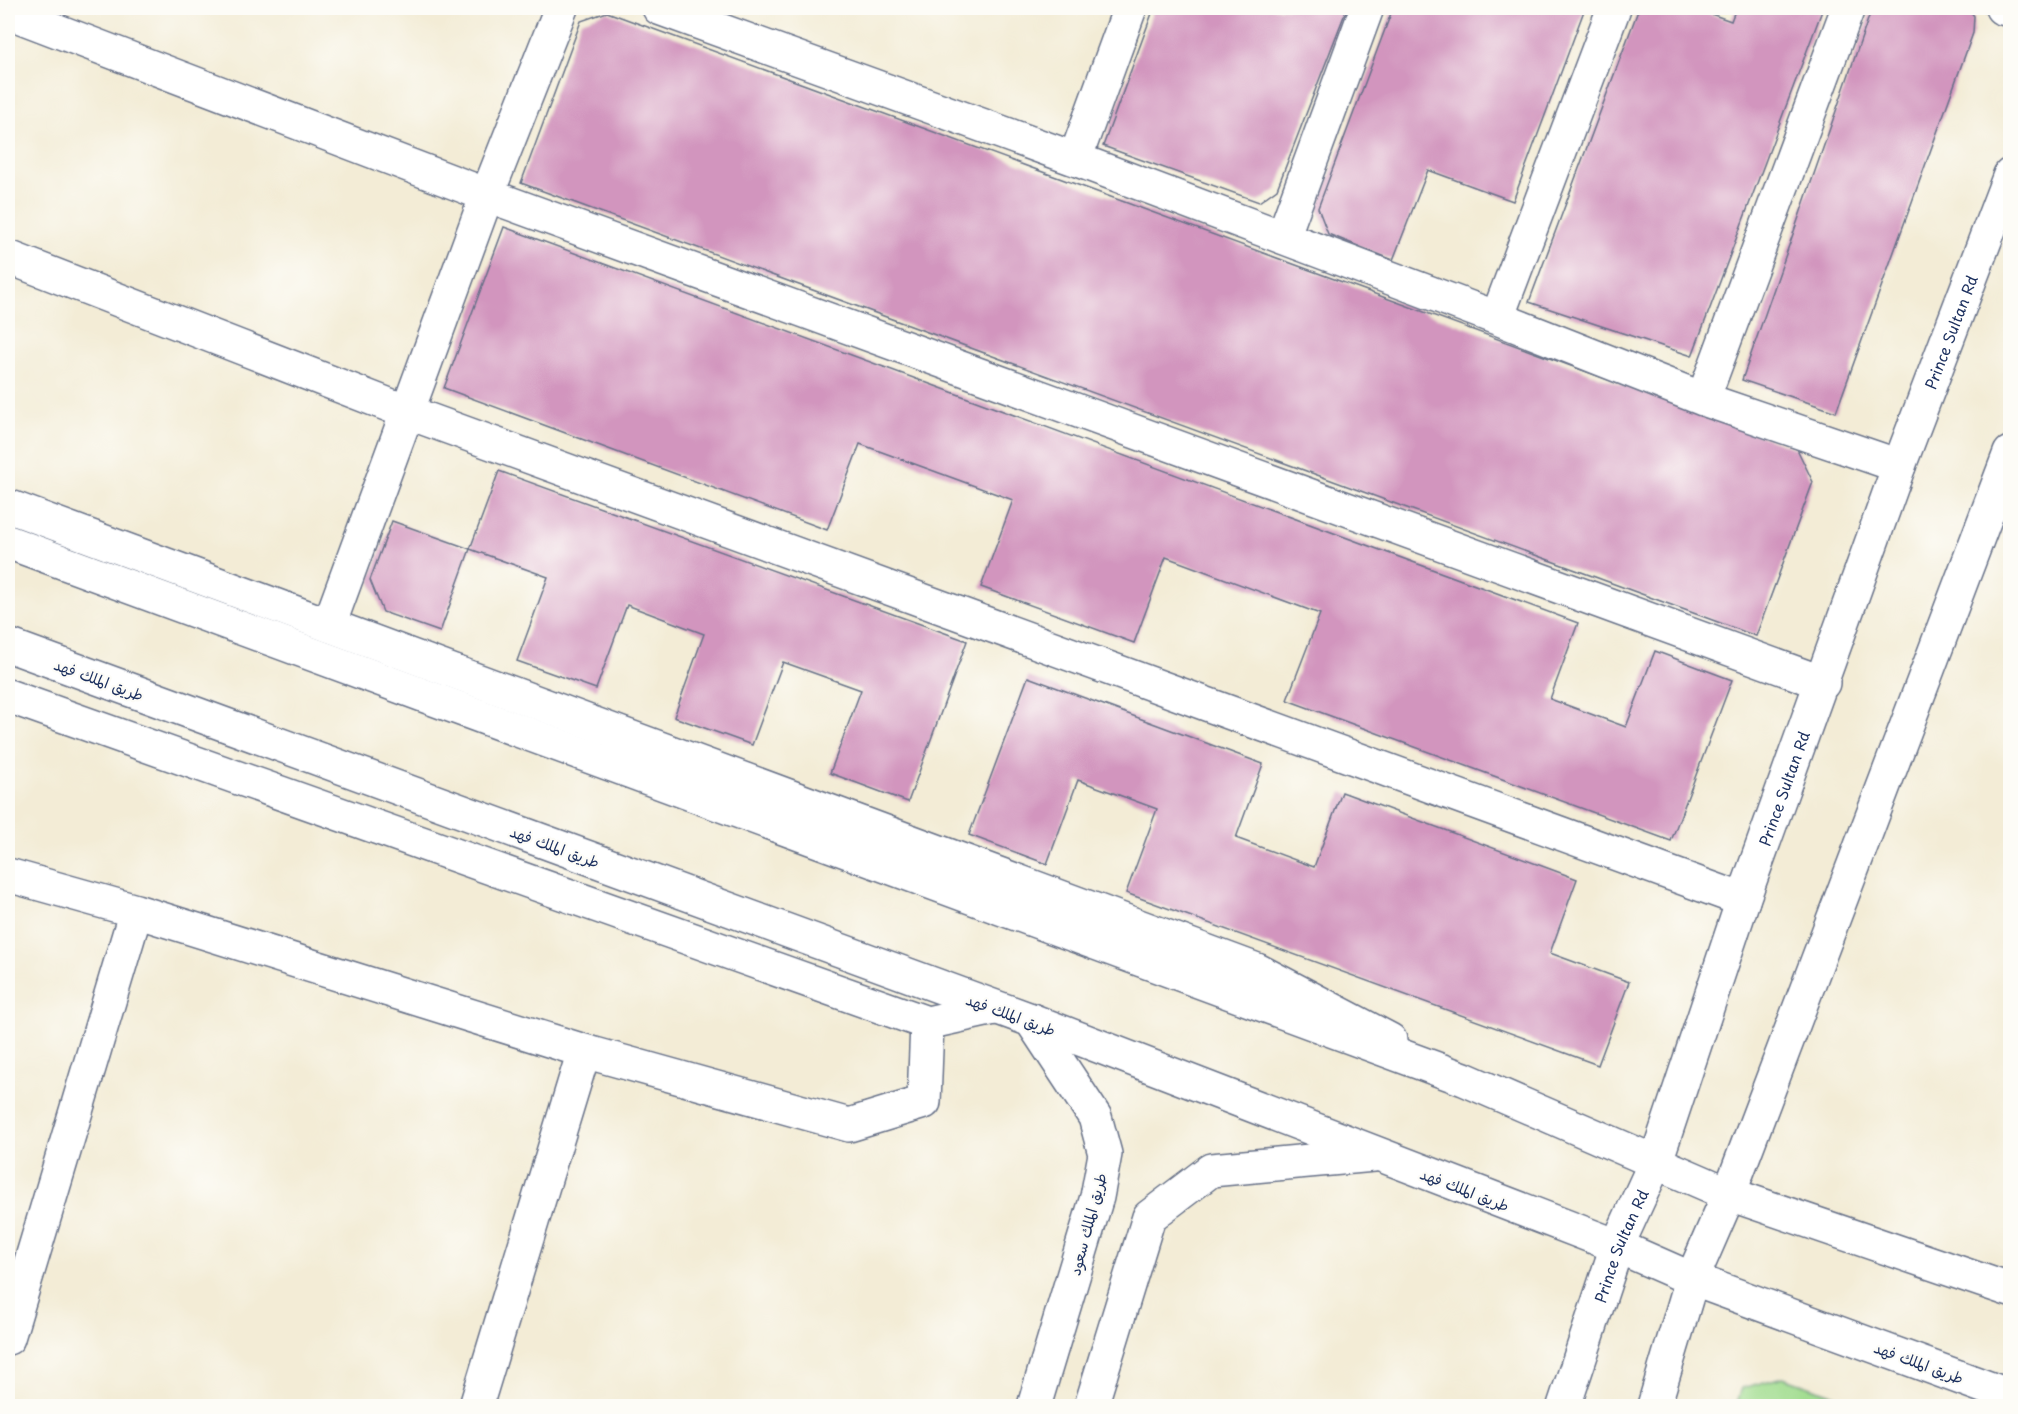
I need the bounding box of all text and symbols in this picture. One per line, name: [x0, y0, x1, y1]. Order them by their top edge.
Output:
street label: Prince Sultan Rd: [1918, 272, 1982, 392]
street label: طريق الملك فهد: [51, 652, 147, 706]
street label: Prince Sultan Rd: [1752, 728, 1814, 849]
street label: طريق الملك فهد: [507, 819, 603, 873]
street label: طريق الملك فهد: [963, 987, 1059, 1041]
street label: طريق الملك فهد: [1417, 1161, 1513, 1217]
street label: طريق الملك سعود: [1062, 1170, 1112, 1278]
street label: Prince Sultan Rd: [1588, 1185, 1653, 1305]
street label: طريق الملك فهد: [1871, 1335, 1967, 1389]

